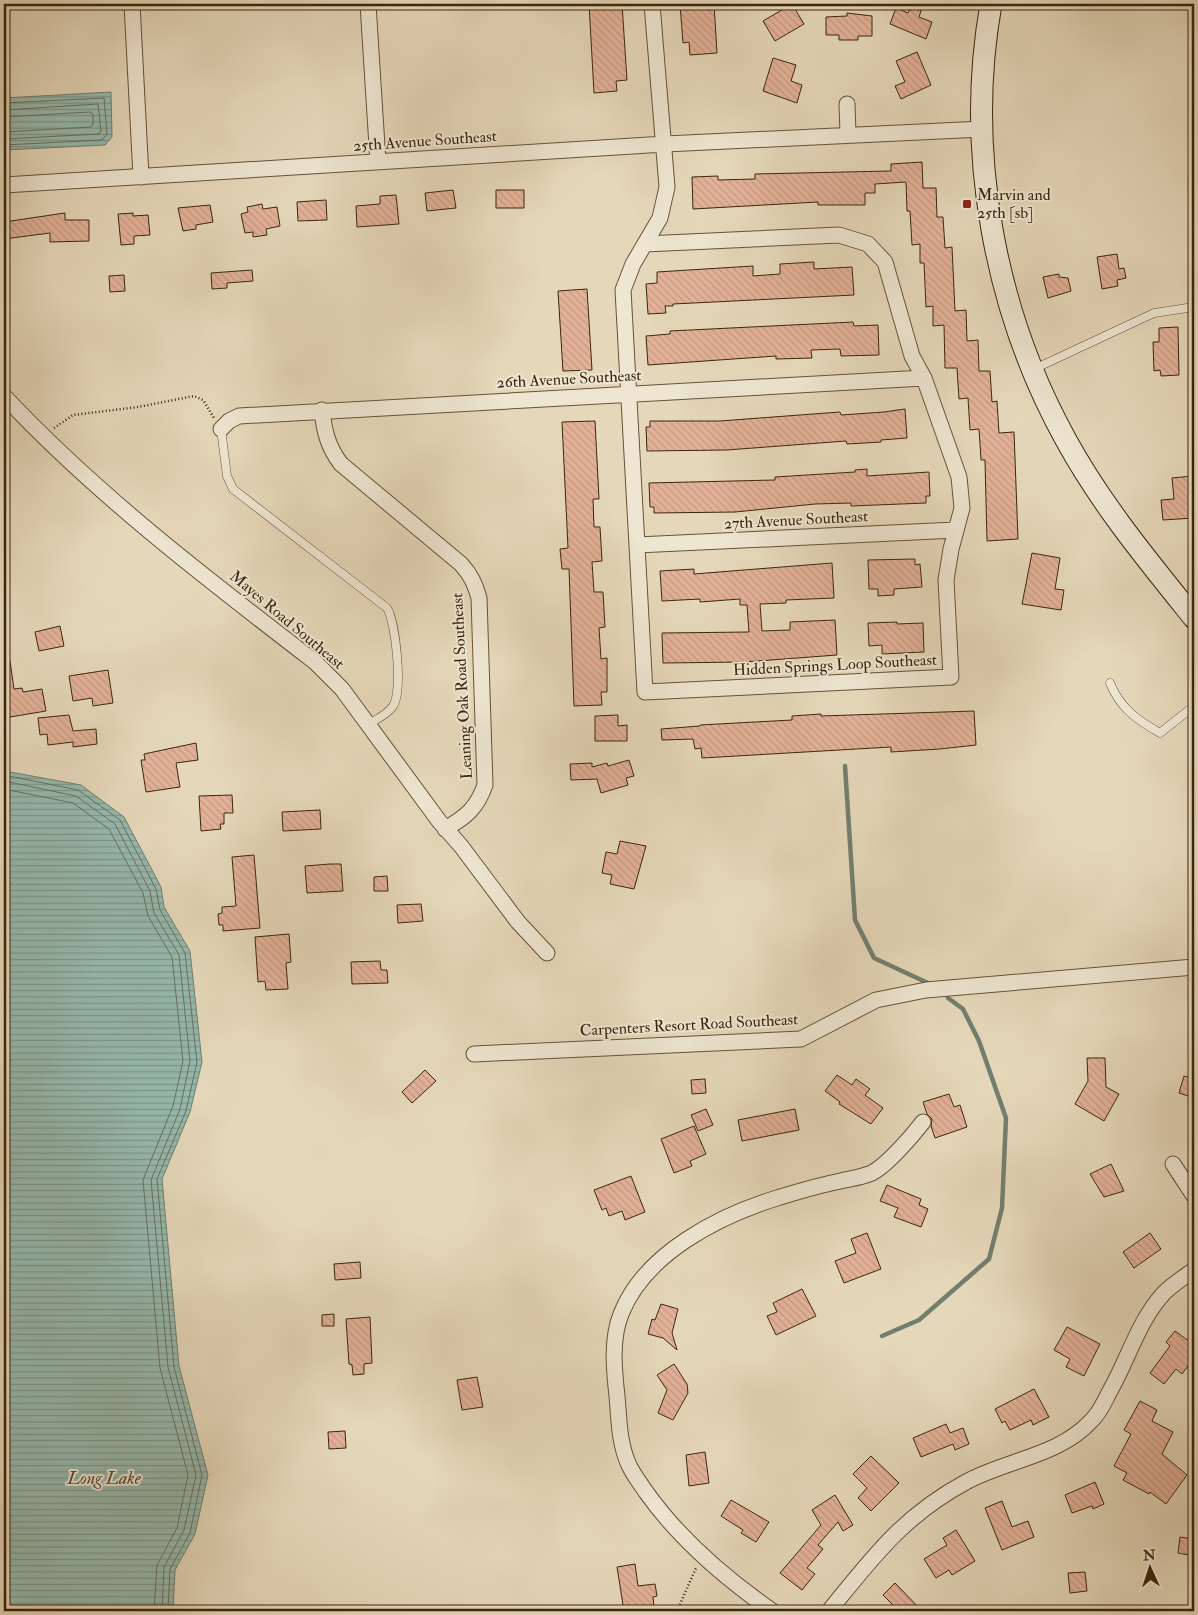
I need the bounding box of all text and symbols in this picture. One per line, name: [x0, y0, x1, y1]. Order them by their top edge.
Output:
street label: 25th Avenue Southeast: [352, 126, 498, 156]
place label: Marvin and 25th [sb]: [977, 185, 1051, 223]
marker: Marvin and 25th [sb]: [961, 198, 973, 210]
street label: 26th Avenue Southeast: [496, 365, 642, 393]
street label: 27th Avenue Southeast: [723, 506, 869, 534]
street label: Mayes Road Southeast: [226, 566, 348, 674]
street label: Leaning Oak Road Southeast: [447, 592, 477, 780]
street label: Hidden Springs Loop Southeast: [732, 650, 938, 681]
street label: Carpenters Resort Road Southeast: [579, 1009, 799, 1042]
water label: Long Lake: [66, 1467, 142, 1490]
north arrow: [1126, 1542, 1176, 1592]
text: N: [1142, 1547, 1157, 1564]

